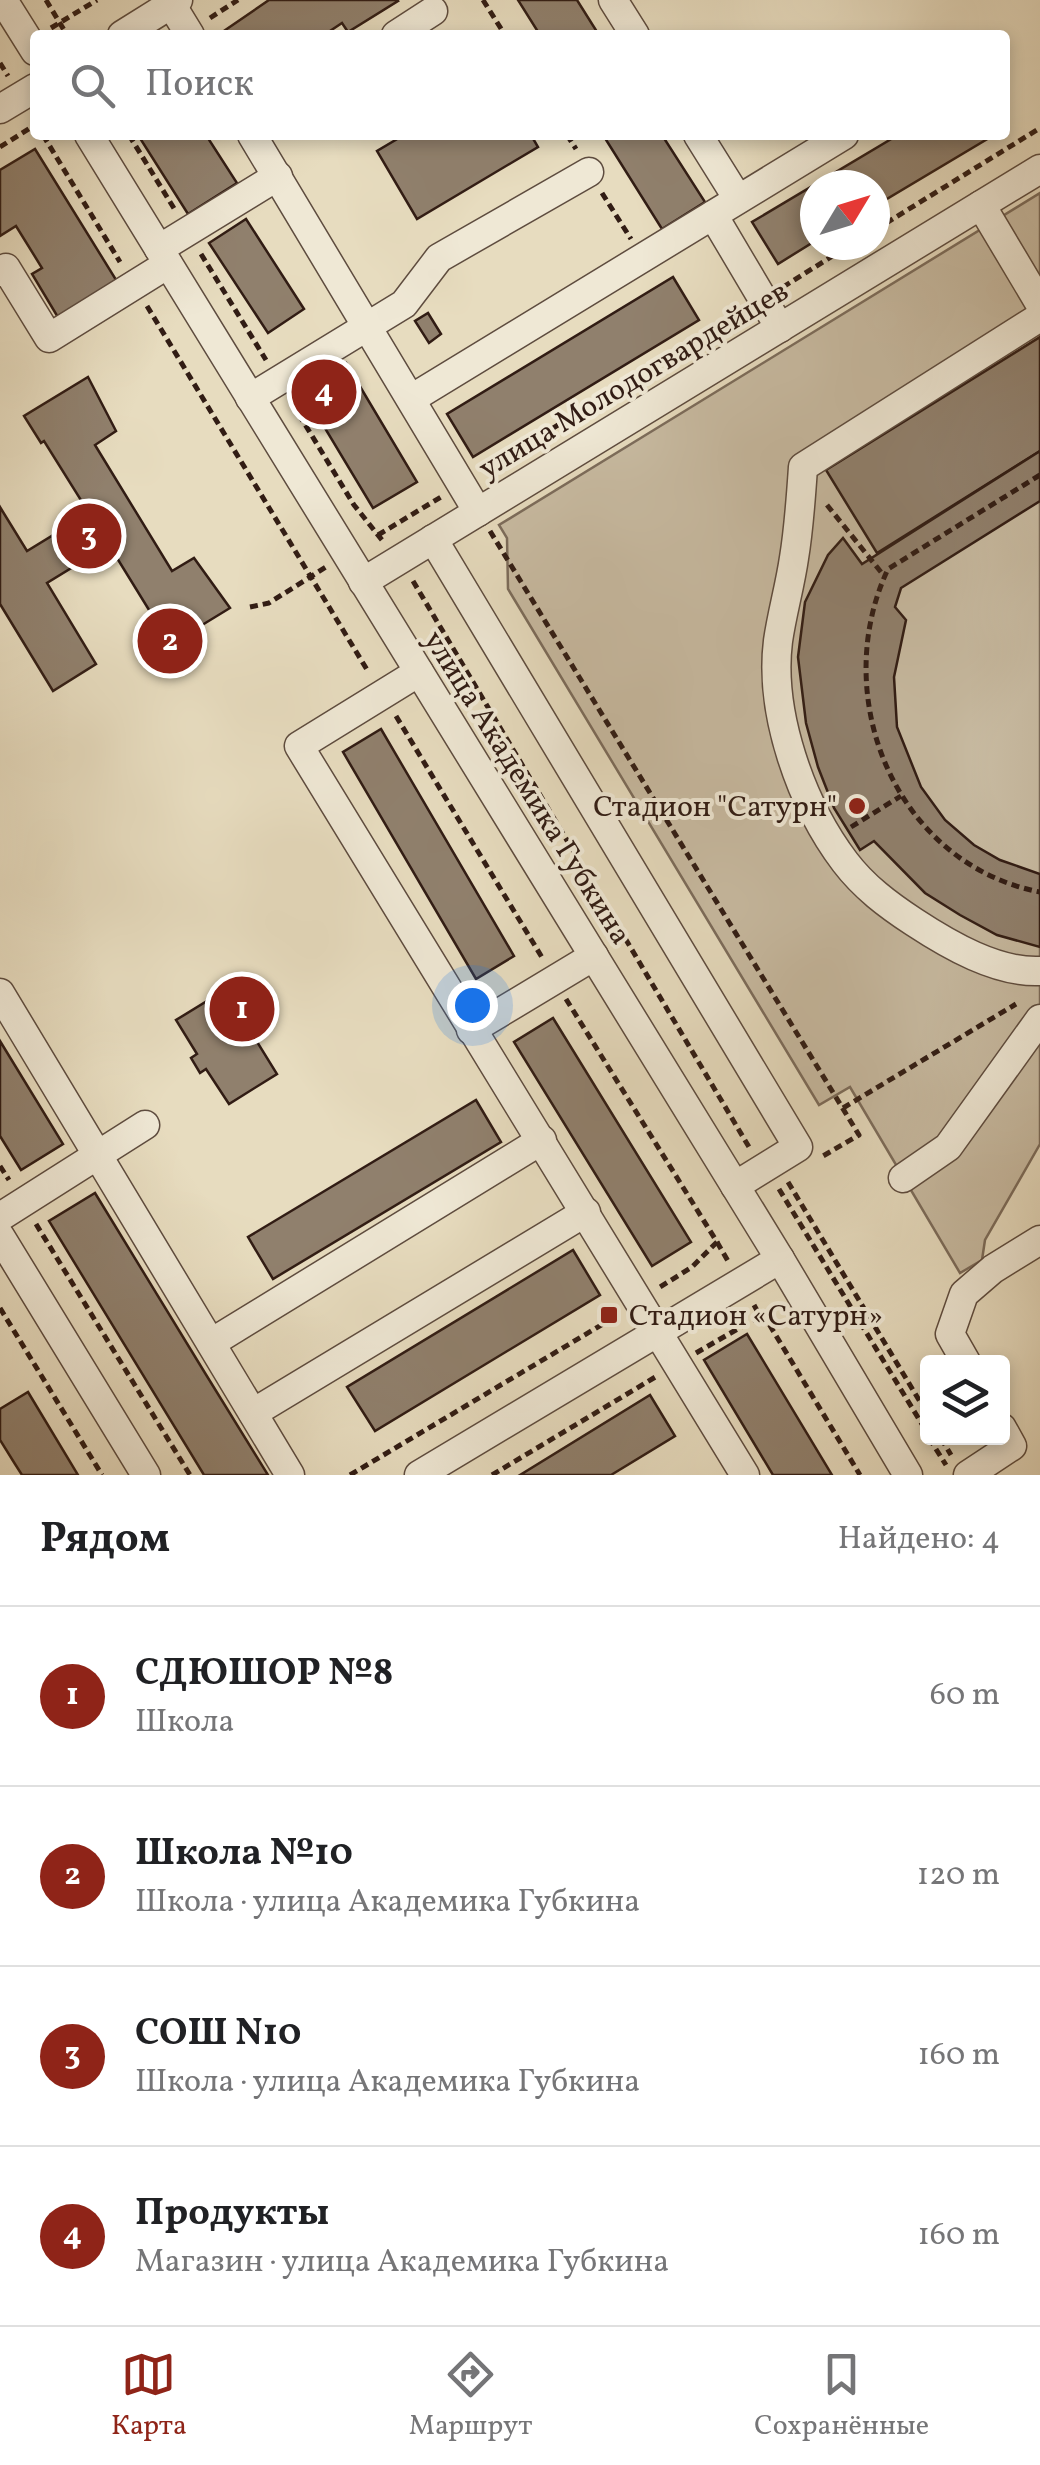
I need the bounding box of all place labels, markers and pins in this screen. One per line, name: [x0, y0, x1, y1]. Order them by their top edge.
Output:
pin: 4: [292, 354, 356, 430]
pin: 3: [56, 498, 122, 574]
pin: 2: [138, 604, 202, 678]
place label: Стадион "Сатурн": [593, 787, 837, 829]
marker: Стадион "Сатурн": [846, 795, 868, 817]
pin: 1: [210, 972, 274, 1046]
place label: Стадион «Сатурн»: [629, 1296, 883, 1338]
marker: Стадион «Сатурн»: [598, 1304, 620, 1326]

